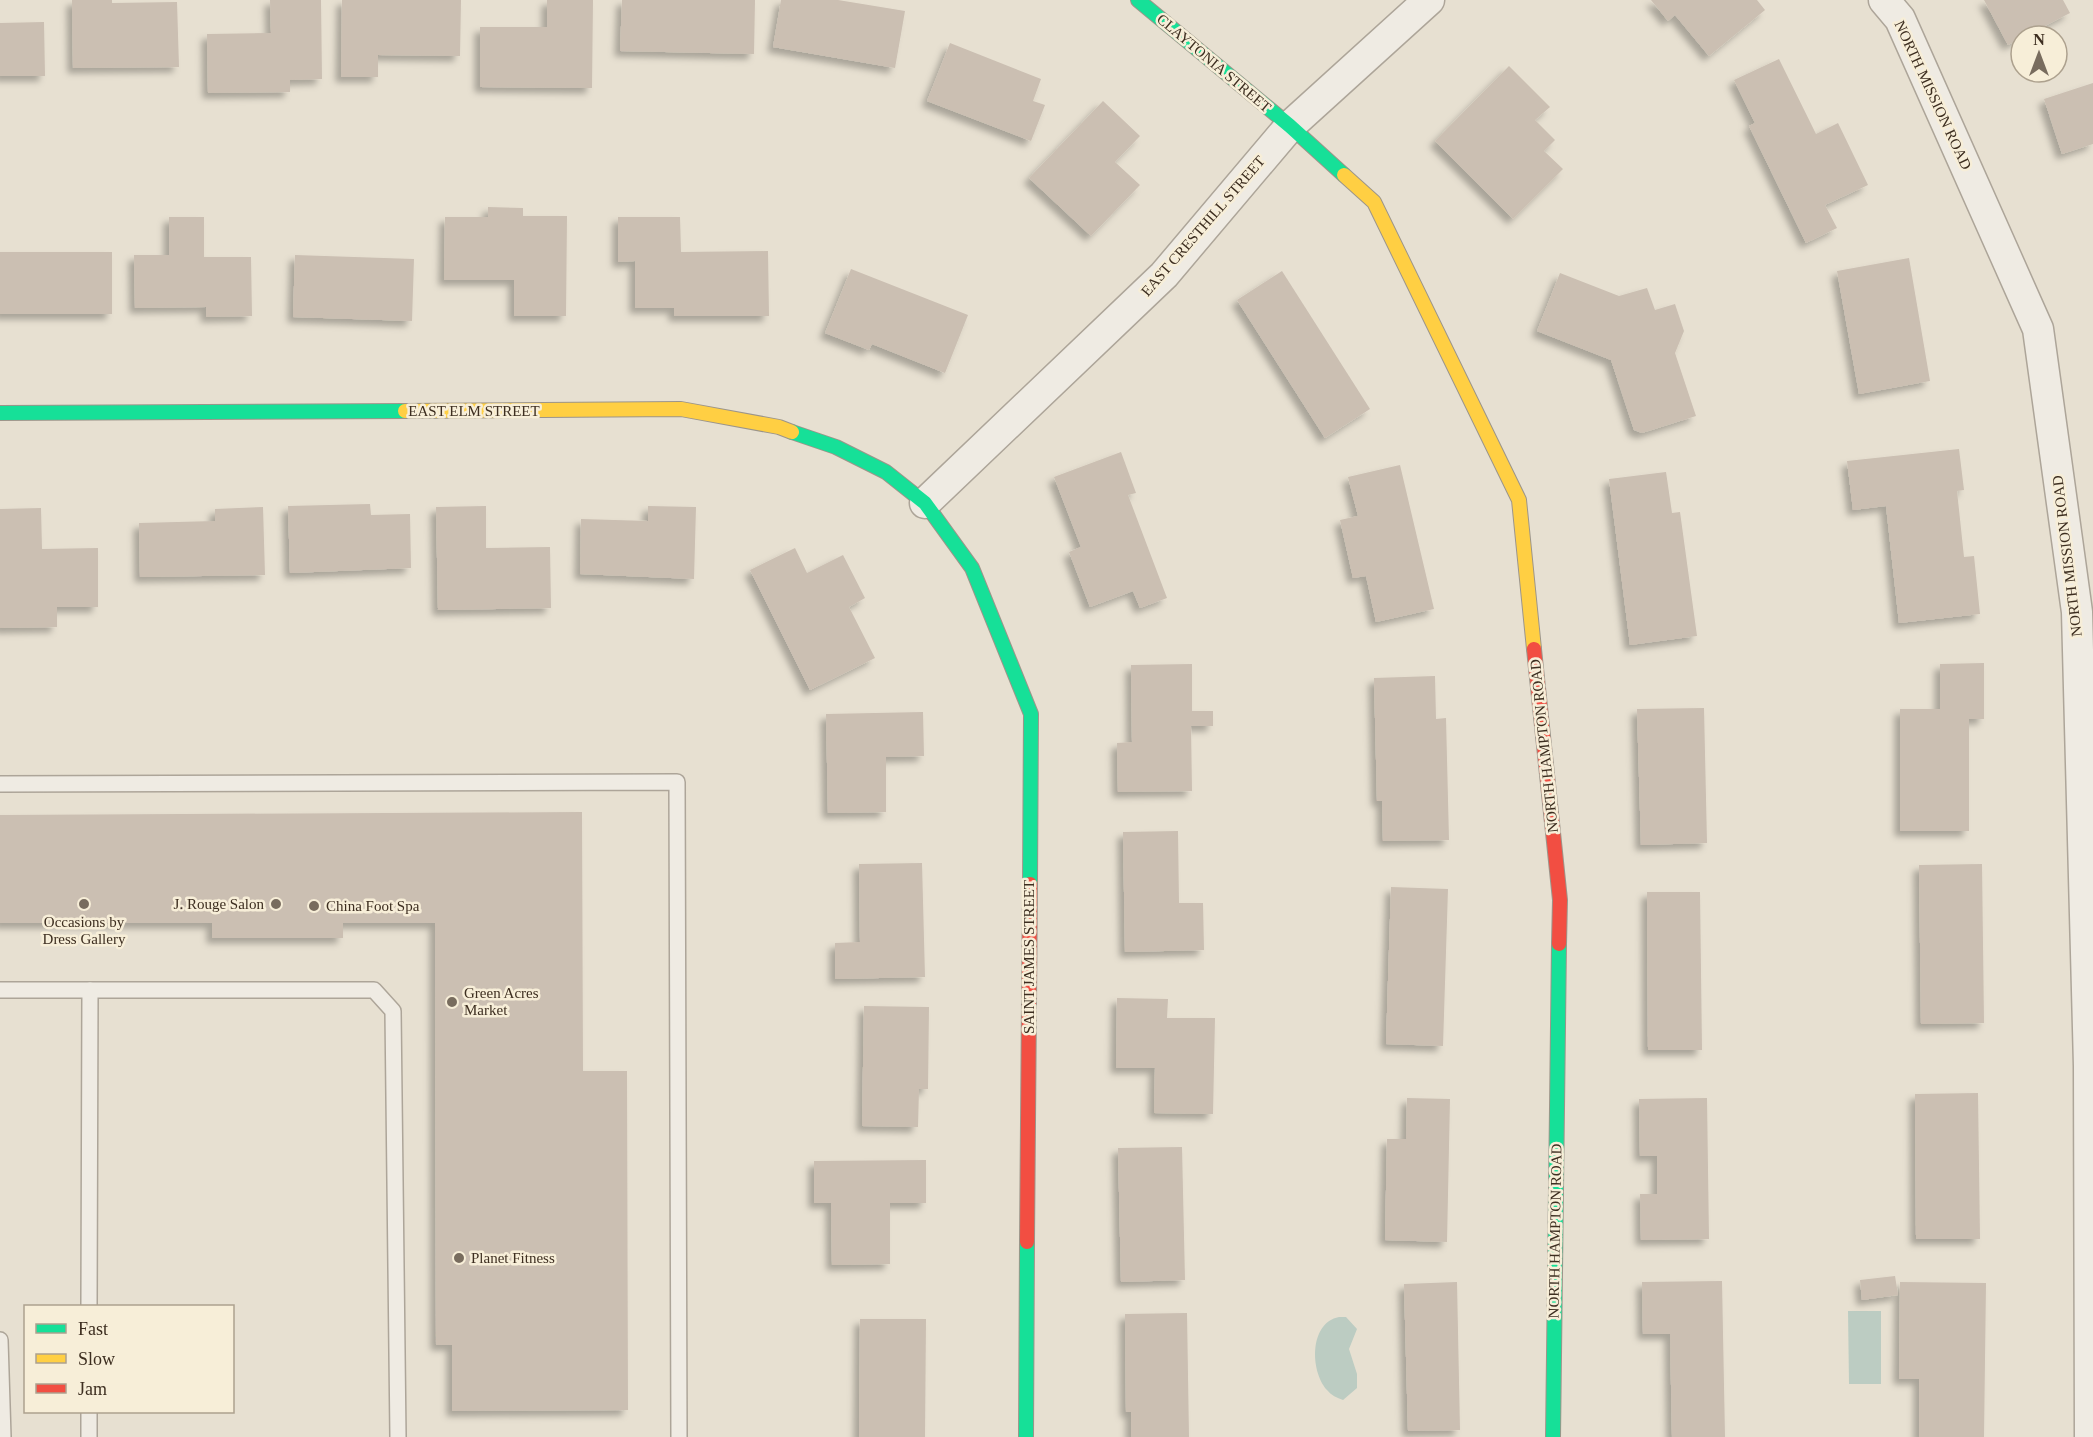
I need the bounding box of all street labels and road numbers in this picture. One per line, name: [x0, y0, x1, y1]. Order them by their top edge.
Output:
street label: CLAYTONIA STREET: [1154, 11, 1274, 115]
street label: NORTH MISSION ROAD: [1891, 18, 1975, 172]
street label: EAST CRESTHILL STREET: [1138, 153, 1268, 299]
street label: EAST ELM STREET: [408, 403, 540, 419]
street label: NORTH MISSION ROAD: [2049, 474, 2085, 638]
street label: NORTH HAMPTON ROAD: [1527, 658, 1561, 834]
street label: SAINT JAMES STREET: [1021, 880, 1037, 1034]
street label: NORTH HAMPTON ROAD: [1545, 1143, 1565, 1318]

